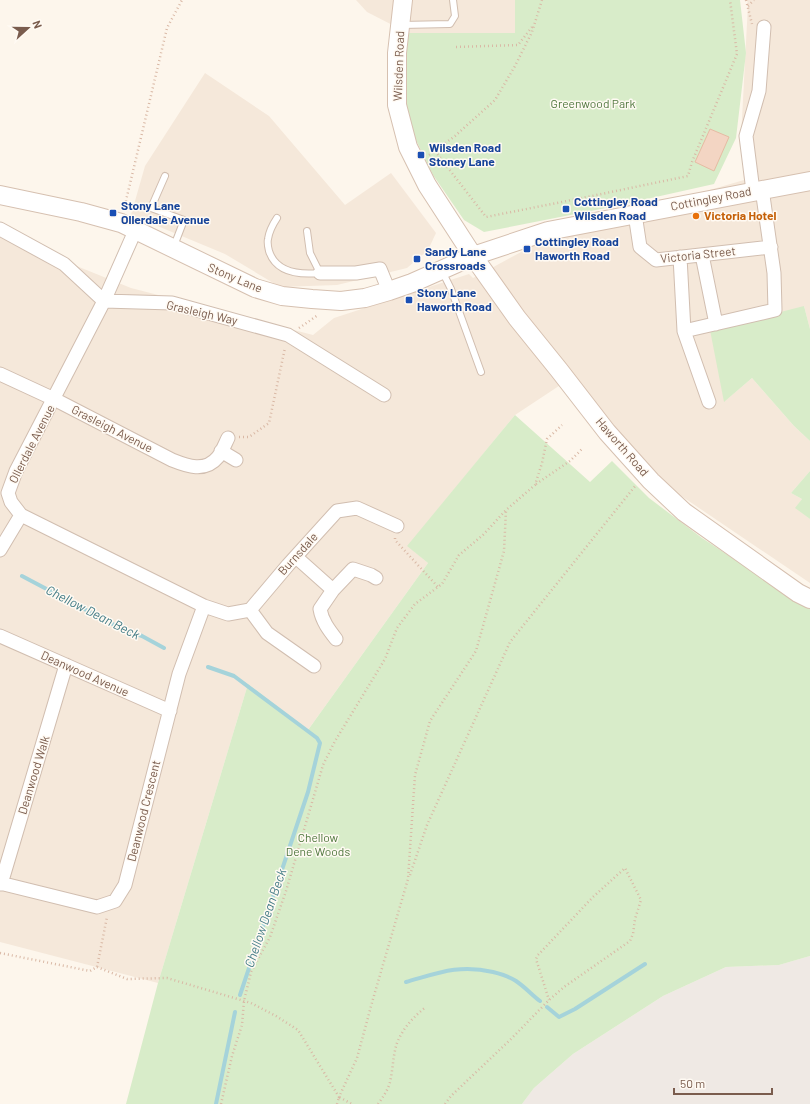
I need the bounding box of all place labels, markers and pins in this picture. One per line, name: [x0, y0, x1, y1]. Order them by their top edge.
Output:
place label: Wilsden Road Stoney Lane: [429, 140, 501, 168]
marker: Wilsden Road Stoney Lane: [416, 150, 426, 160]
place label: Cottingley Road Wilsden Road: [574, 194, 658, 222]
place label: Stony Lane Ollerdale Avenue: [121, 198, 210, 226]
marker: Cottingley Road Wilsden Road: [561, 204, 571, 214]
marker: Stony Lane Ollerdale Avenue: [108, 208, 118, 218]
place label: Victoria Hotel: [704, 208, 777, 222]
marker: Victoria Hotel: [691, 211, 701, 221]
place label: Cottingley Road Haworth Road: [535, 234, 619, 262]
place label: Sandy Lane Crossroads: [425, 244, 487, 272]
marker: Cottingley Road Haworth Road: [522, 244, 532, 254]
marker: Sandy Lane Crossroads: [412, 254, 422, 264]
place label: Stony Lane Haworth Road: [417, 285, 492, 313]
marker: Stony Lane Haworth Road: [404, 295, 414, 305]

